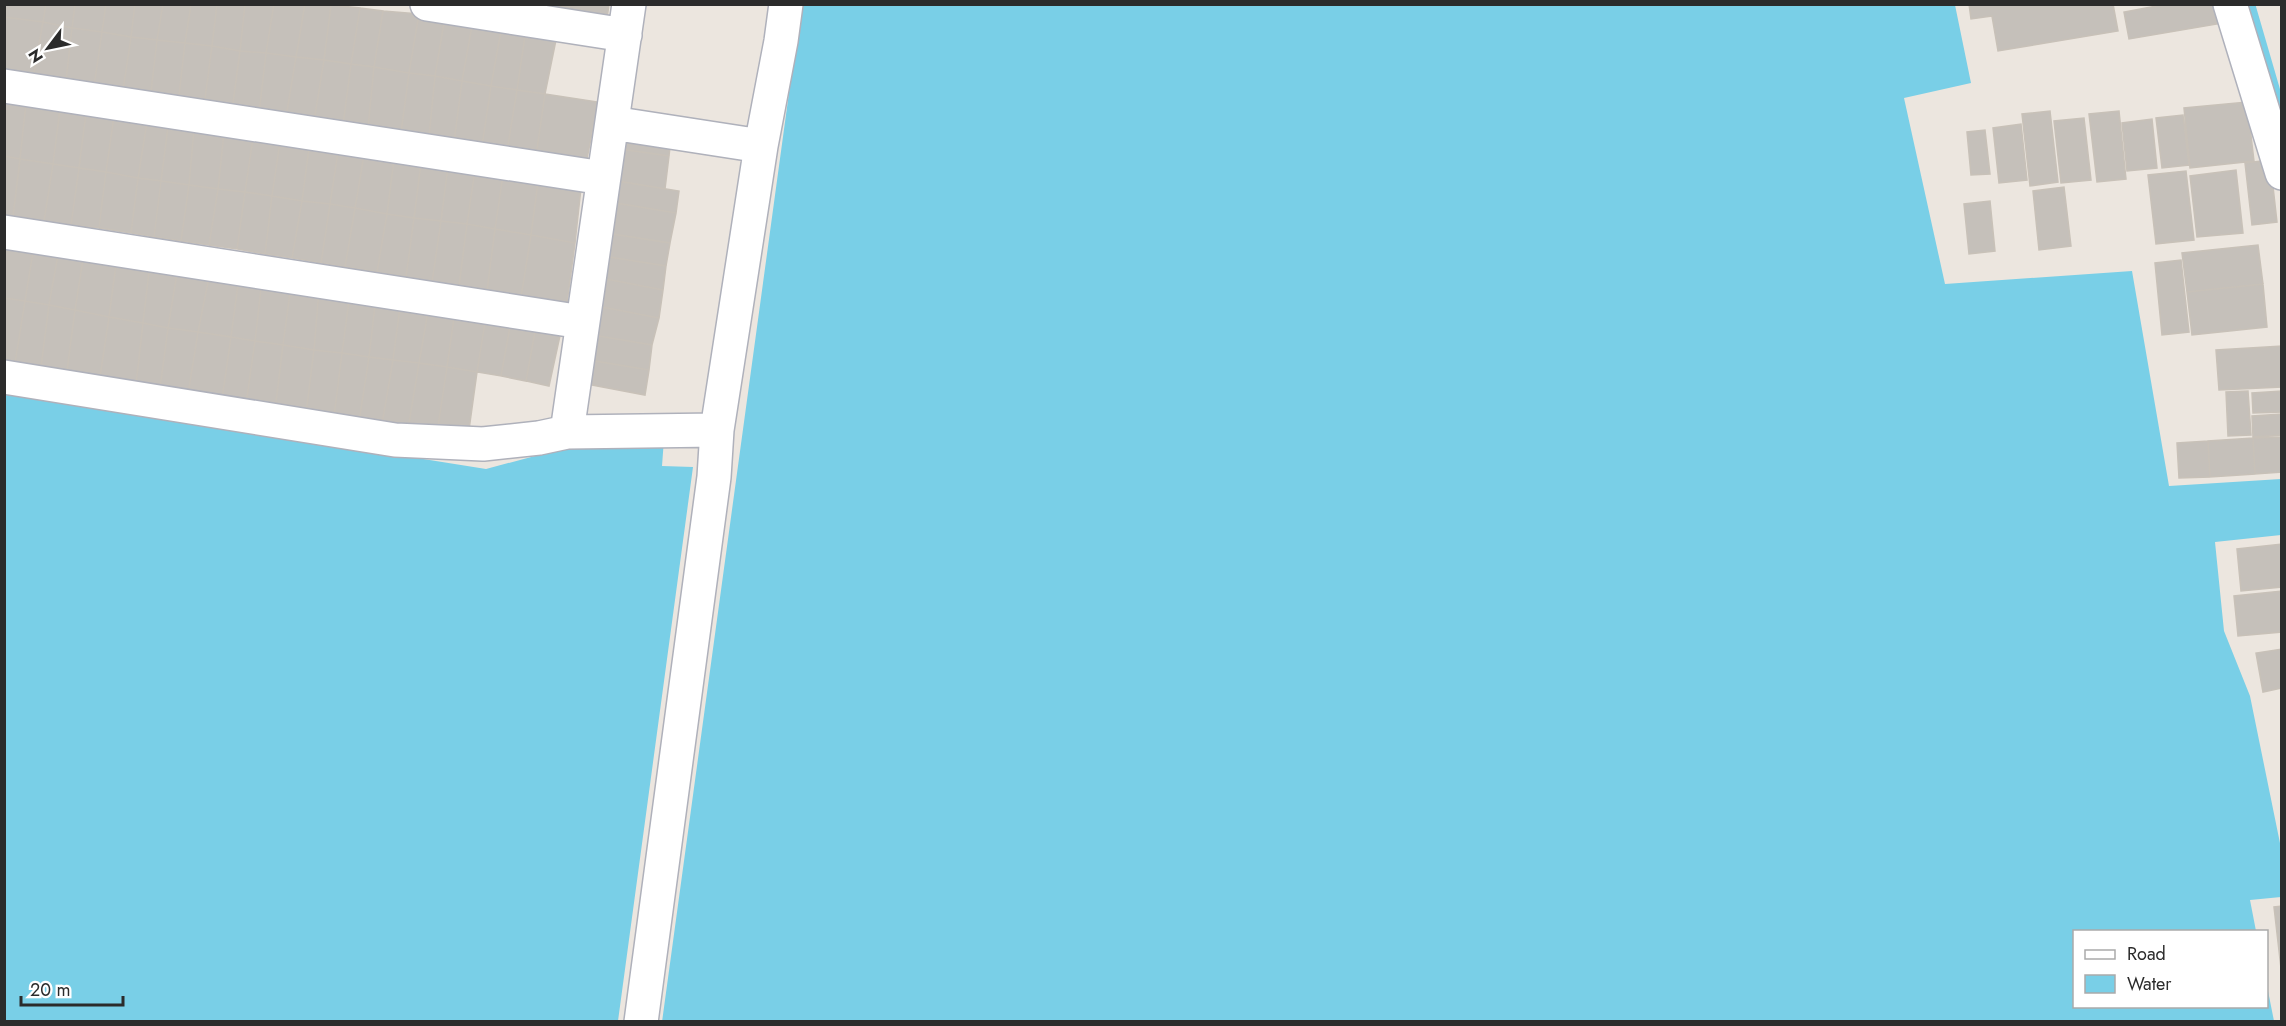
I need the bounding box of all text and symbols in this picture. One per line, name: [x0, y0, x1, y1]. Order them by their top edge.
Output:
north arrow: [18, 18, 78, 78]
text: N: [23, 44, 49, 67]
legend: [2073, 930, 2268, 1008]
text: Road: [2127, 941, 2166, 967]
scale bar: [21, 969, 123, 1007]
text: Water: [2127, 971, 2172, 997]
text: 20 m: [30, 977, 70, 1003]

